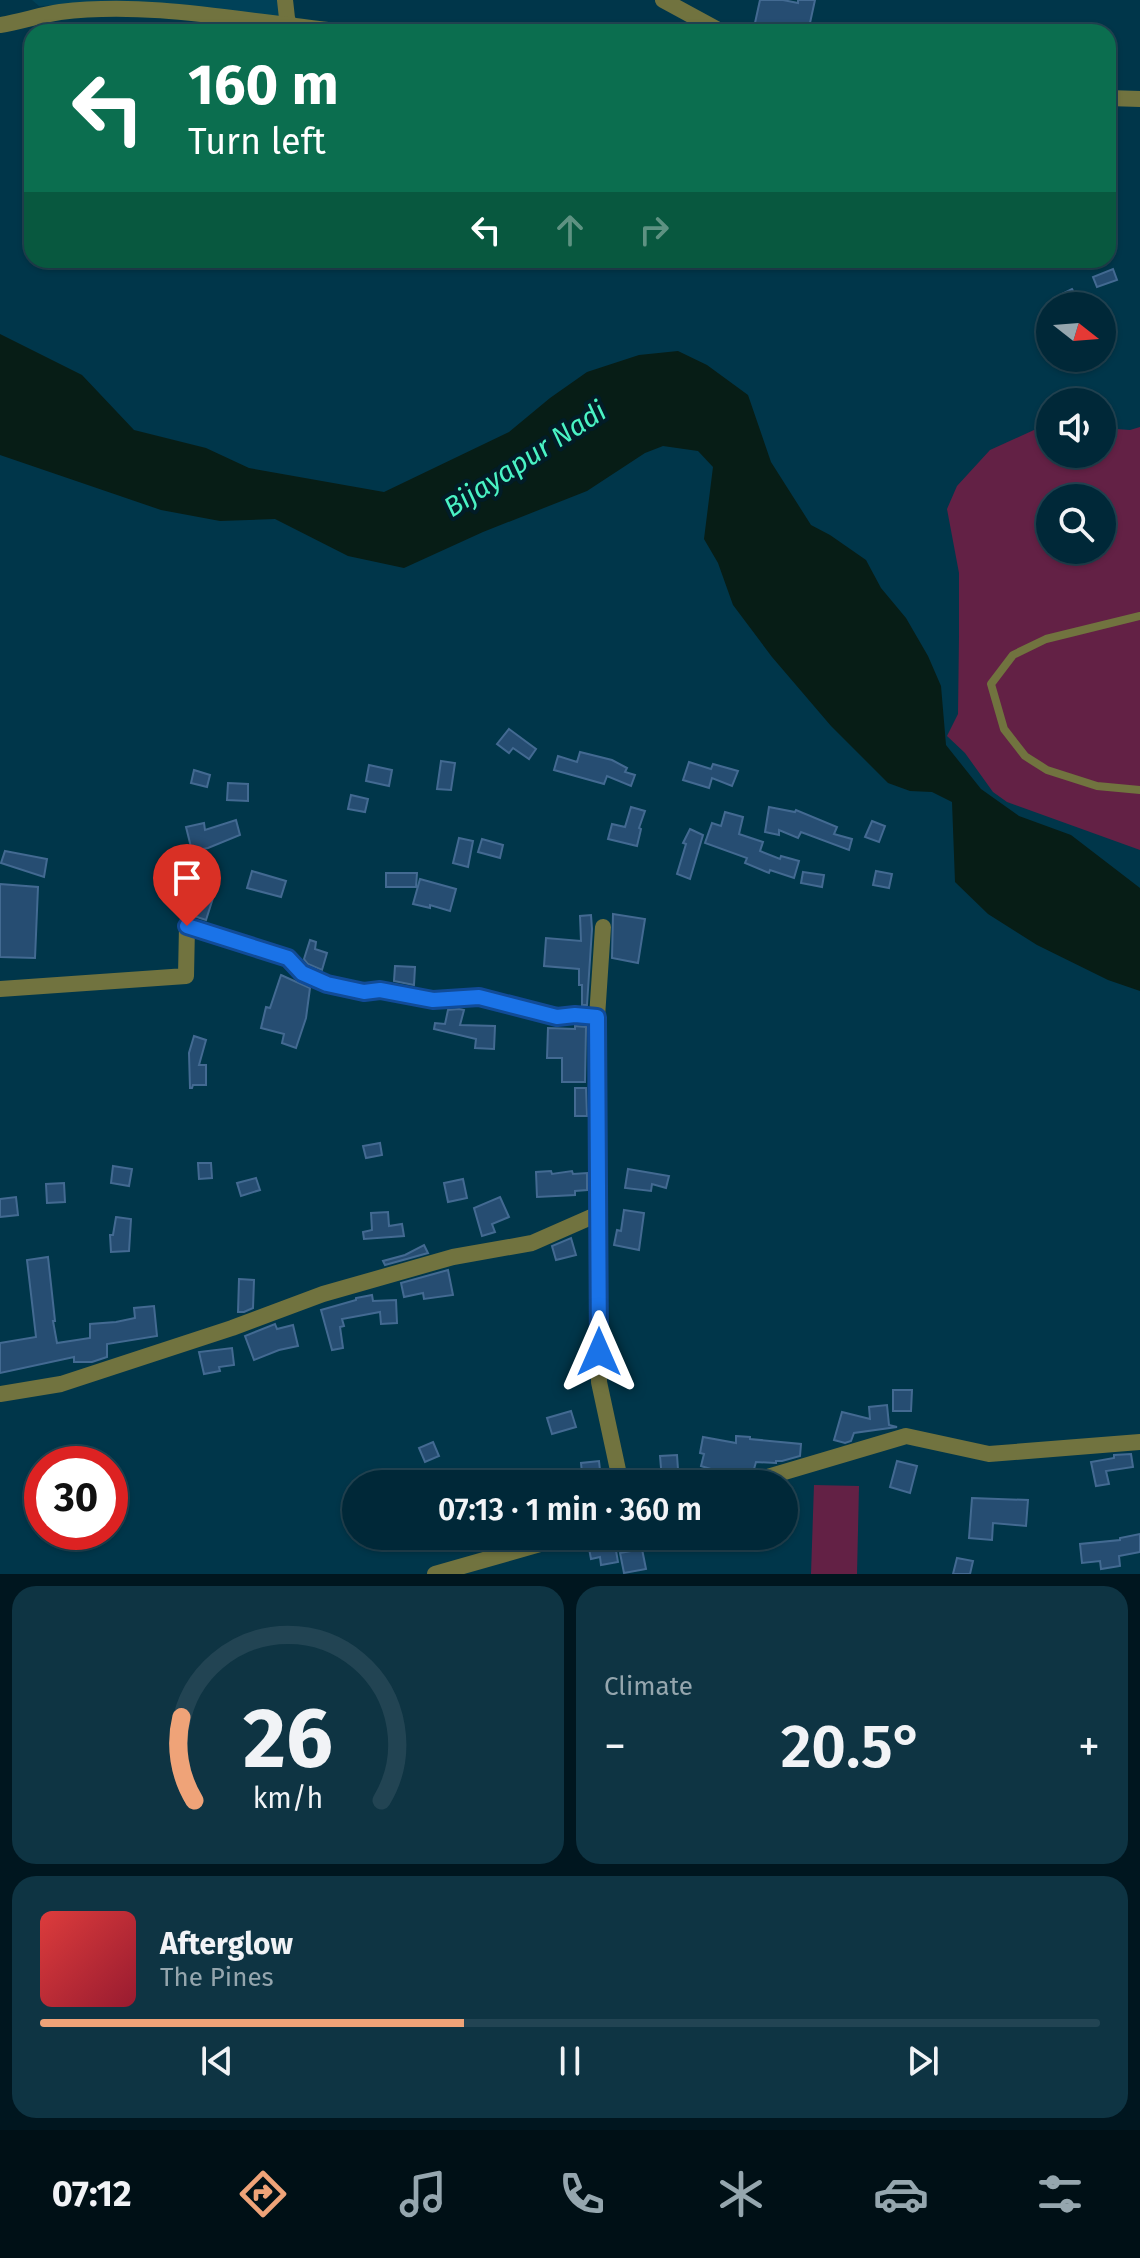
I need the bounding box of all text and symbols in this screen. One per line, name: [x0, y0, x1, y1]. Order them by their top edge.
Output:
text: 160 m: [188, 52, 339, 119]
icon: left: [56, 56, 160, 160]
text: Turn left: [188, 120, 326, 164]
icon: left: [464, 208, 508, 252]
icon: ahead: [548, 208, 592, 252]
icon: right: [632, 208, 676, 252]
north arrow: [1036, 292, 1116, 372]
map controls: [1036, 292, 1116, 564]
button: sound: [1036, 388, 1116, 468]
water label: Bijayapur Nadi: [438, 394, 613, 524]
button: search: [1036, 484, 1116, 564]
pin: [153, 844, 221, 926]
icon: arrive: [165, 856, 209, 900]
position arrow: [557, 1310, 641, 1394]
speed limit sign: 30: [24, 1446, 128, 1550]
text: 07:13 · 1 min · 360 m: [438, 1492, 702, 1528]
text: Climate: [604, 1671, 693, 1702]
text: 26: [243, 1689, 333, 1789]
text: 20.5°: [781, 1711, 923, 1783]
text: −: [604, 1720, 626, 1773]
text: +: [1078, 1720, 1100, 1773]
text: km/h: [253, 1781, 323, 1816]
text: Afterglow: [160, 1926, 293, 1962]
text: The Pines: [160, 1962, 274, 1993]
icon: previous: [195, 2039, 239, 2083]
icon: pause: [548, 2039, 592, 2083]
icon: next: [901, 2039, 945, 2083]
icon: directions: [235, 2166, 291, 2222]
icon: music: [395, 2166, 451, 2222]
icon: phone: [554, 2166, 610, 2222]
icon: climate: [713, 2166, 769, 2222]
icon: car: [873, 2166, 929, 2222]
icon: filters: [1032, 2166, 1088, 2222]
text: 07:12: [52, 2172, 132, 2216]

